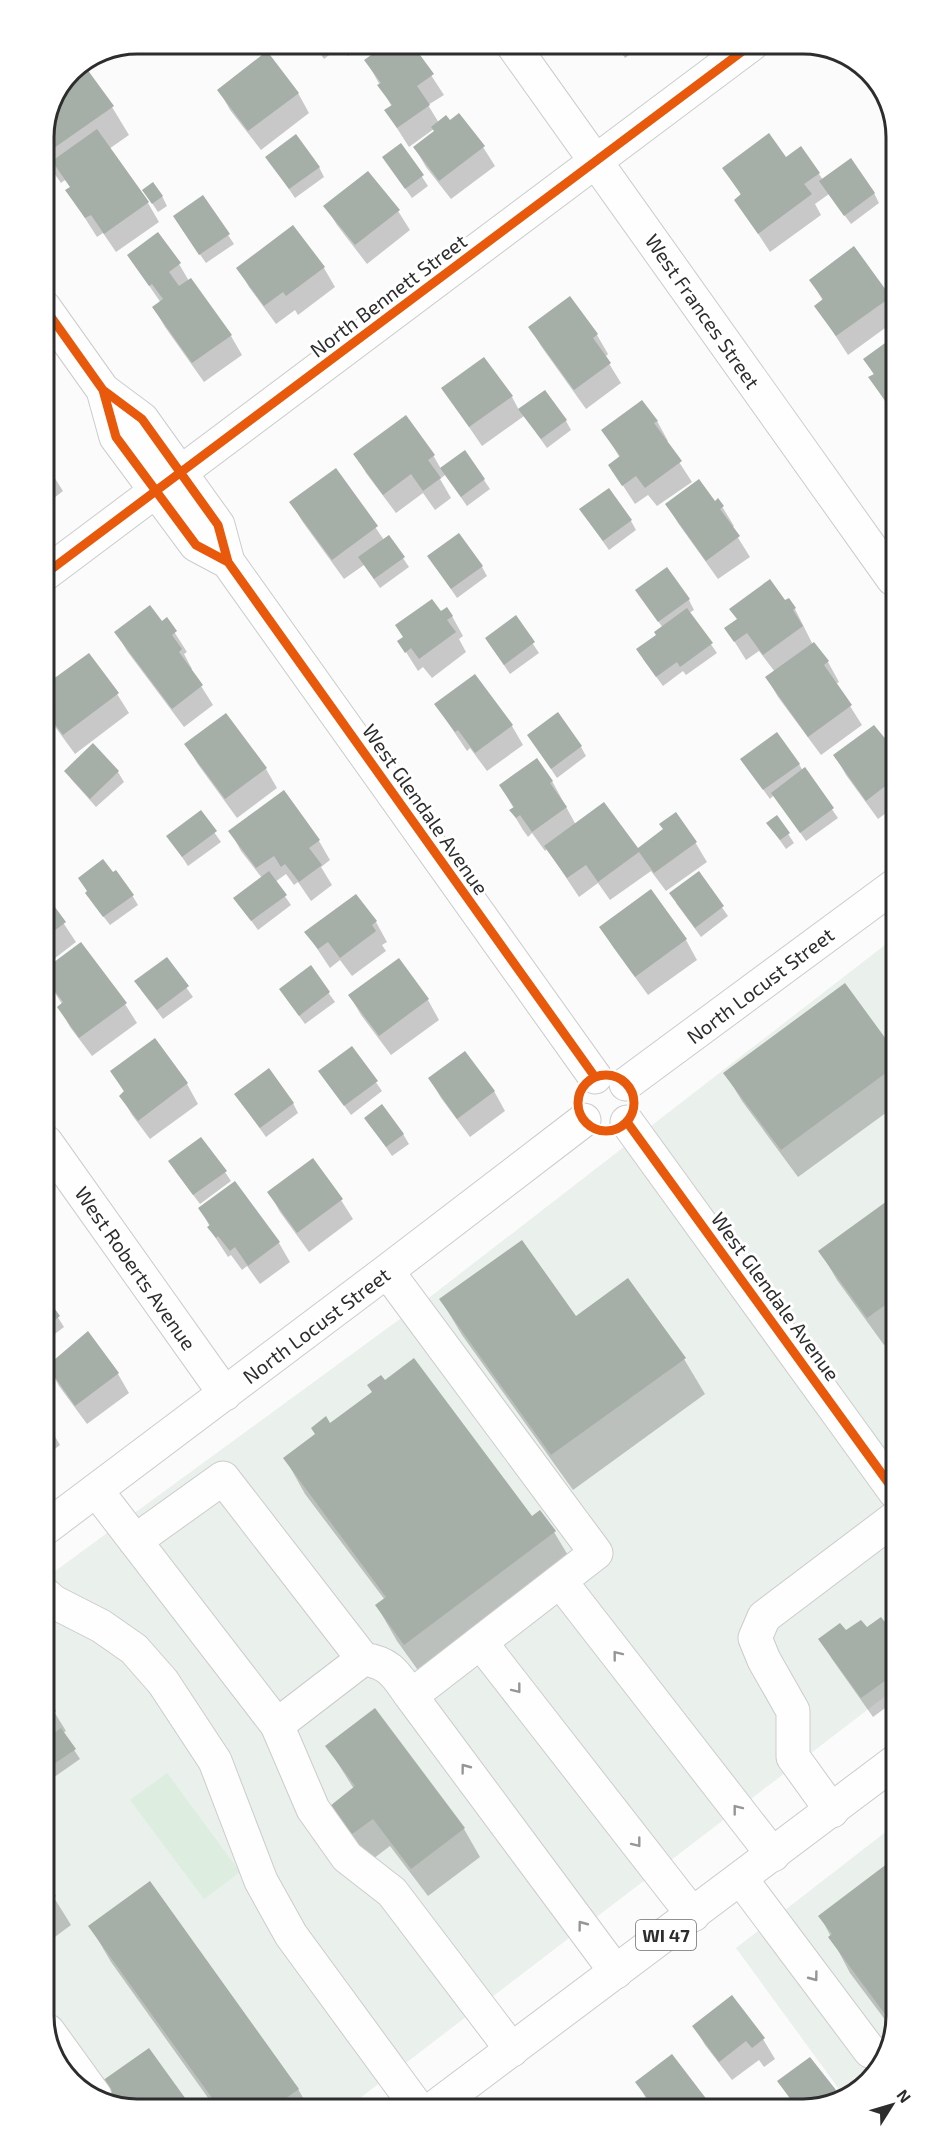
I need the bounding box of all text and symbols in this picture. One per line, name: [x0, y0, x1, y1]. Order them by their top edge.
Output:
street label: North Bennett Street: [305, 228, 471, 362]
street label: West Frances Street: [641, 229, 766, 393]
street label: West Glendale Avenue: [358, 719, 494, 899]
street label: North Locust Street: [682, 922, 839, 1048]
street label: West Roberts Avenue: [70, 1182, 202, 1354]
street label: West Glendale Avenue: [707, 1207, 845, 1385]
street label: North Locust Street: [238, 1262, 395, 1388]
one-way arrow: [614, 1651, 625, 1662]
one-way arrow: [510, 1683, 521, 1694]
one-way arrow: [461, 1764, 472, 1775]
one-way arrow: [733, 1805, 744, 1816]
one-way arrow: [629, 1837, 640, 1848]
one-way arrow: [578, 1920, 589, 1931]
road number: WI 47: [636, 1920, 696, 1950]
one-way arrow: [807, 1970, 818, 1981]
north arrow: [862, 2075, 922, 2135]
text: N: [893, 2085, 915, 2106]

